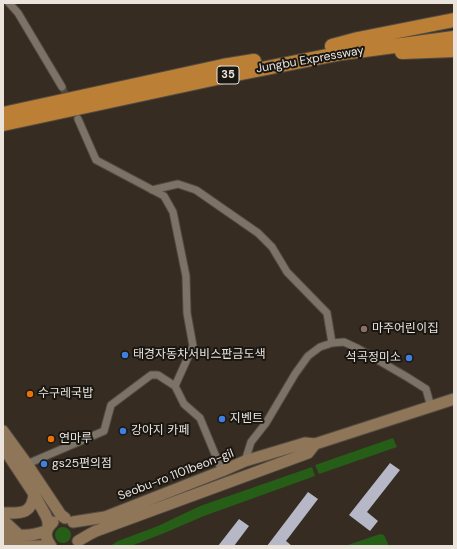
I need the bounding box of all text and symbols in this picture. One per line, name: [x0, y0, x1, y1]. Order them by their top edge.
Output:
street label: Jungbu Expressway: [255, 43, 365, 77]
road number: 35: [217, 66, 239, 84]
place label: 마주어린이집: [372, 322, 438, 336]
marker: 마주어린이집: [359, 324, 369, 334]
place label: 태경자동차서비스판금도색: [133, 348, 265, 362]
marker: 태경자동차서비스판금도색: [120, 350, 130, 360]
place label: 석곡정미소: [346, 351, 401, 365]
marker: 석곡정미소: [404, 353, 414, 363]
place label: 수구레국밥: [38, 387, 93, 401]
marker: 수구레국밥: [25, 389, 35, 399]
place label: 지벤트: [230, 412, 263, 426]
marker: 지벤트: [217, 414, 227, 424]
place label: 강아지 카페: [131, 424, 189, 438]
marker: 강아지 카페: [118, 426, 128, 436]
place label: 연마루: [59, 432, 92, 446]
marker: 연마루: [46, 434, 56, 444]
street label: Seobu-ro 1101beon-gil: [116, 446, 236, 504]
place label: gs25편의점: [52, 457, 112, 471]
marker: gs25편의점: [39, 459, 49, 469]

